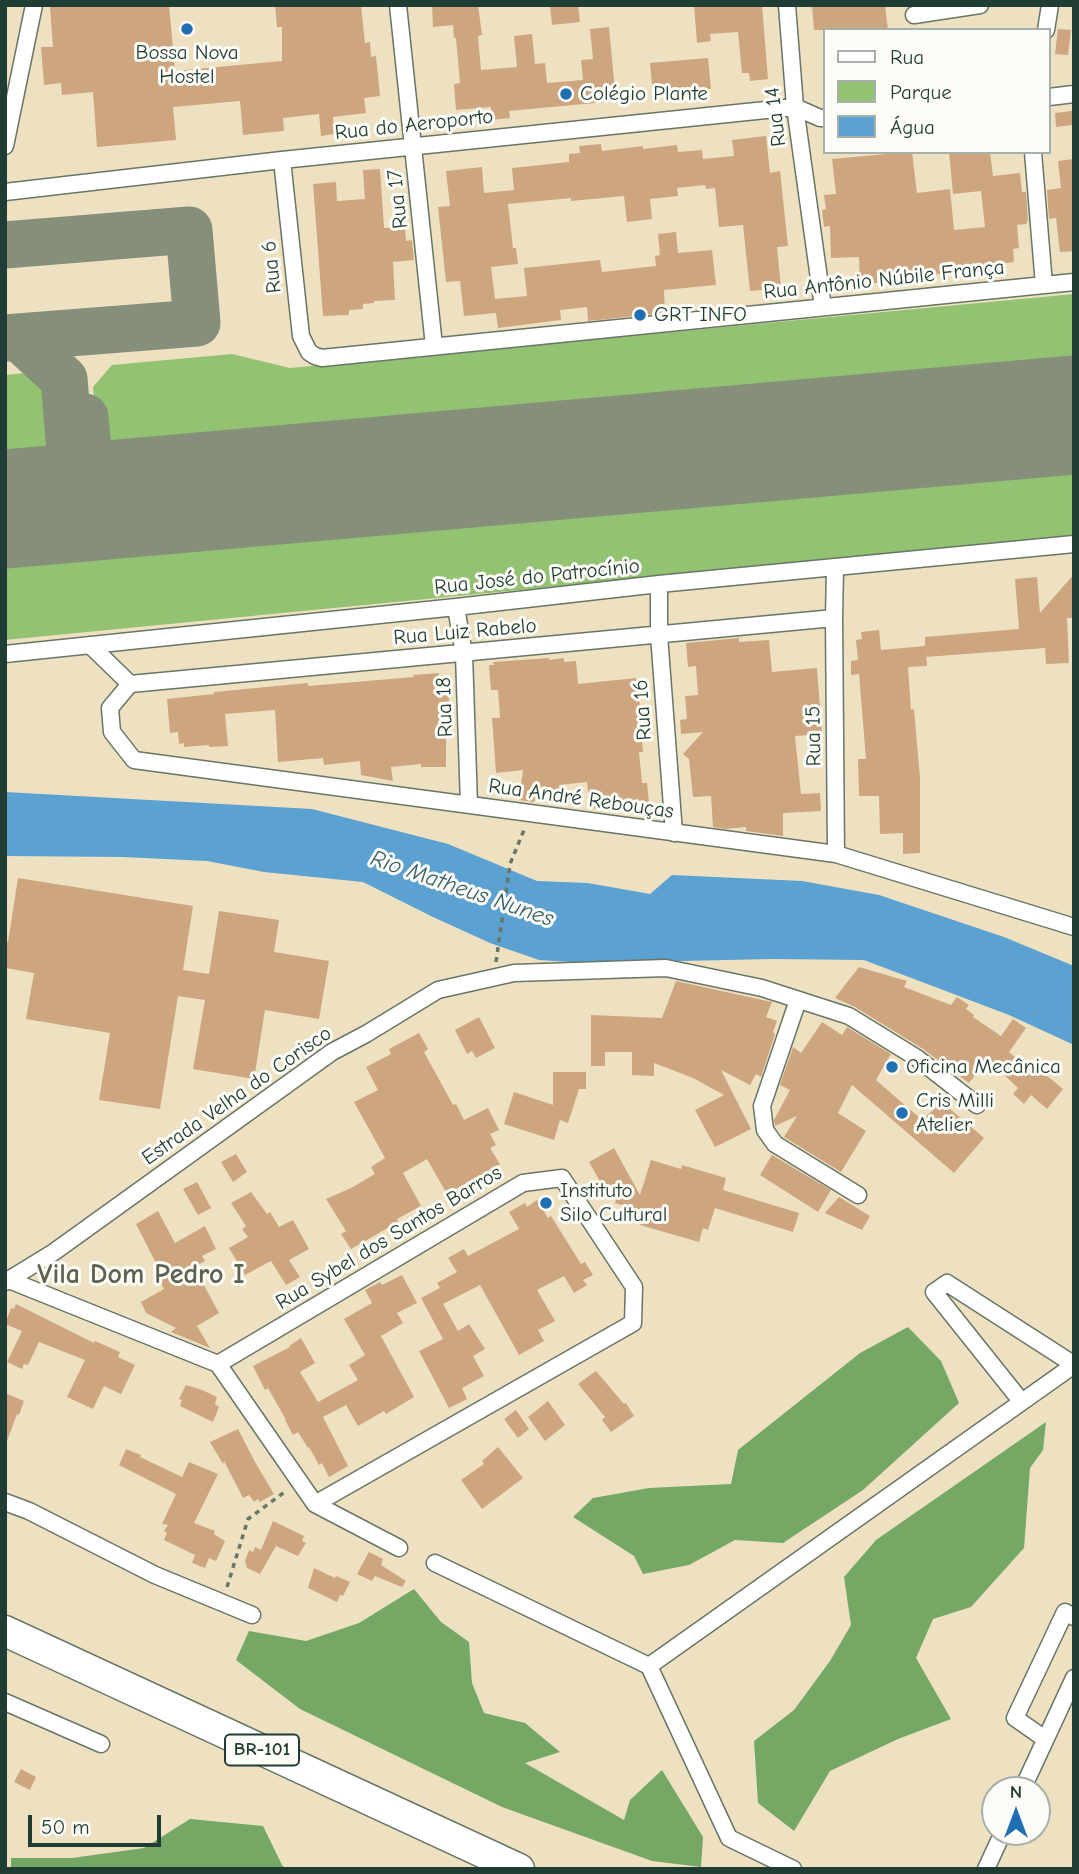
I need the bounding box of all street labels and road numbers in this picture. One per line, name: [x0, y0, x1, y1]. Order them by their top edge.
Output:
street label: Rua 14: [760, 86, 792, 148]
street label: Rua do Aeroporto: [333, 104, 495, 146]
street label: Rua 17: [382, 168, 414, 230]
street label: Rua 6: [257, 240, 287, 294]
street label: Rua Antônio Núbile França: [762, 255, 1006, 305]
street label: Rua José do Patrocínio: [433, 554, 641, 600]
street label: Rua Luiz Rabelo: [392, 613, 538, 651]
street label: Rua 18: [431, 676, 459, 738]
street label: Rua 16: [628, 679, 658, 741]
street label: Rua 15: [801, 705, 827, 767]
street label: Rua André Rebouças: [487, 774, 675, 824]
street label: Estrada Velha do Corisco: [137, 1021, 337, 1171]
street label: Rua Sybel dos Santos Barros: [271, 1160, 507, 1316]
road number: BR-101: [225, 1734, 299, 1766]

